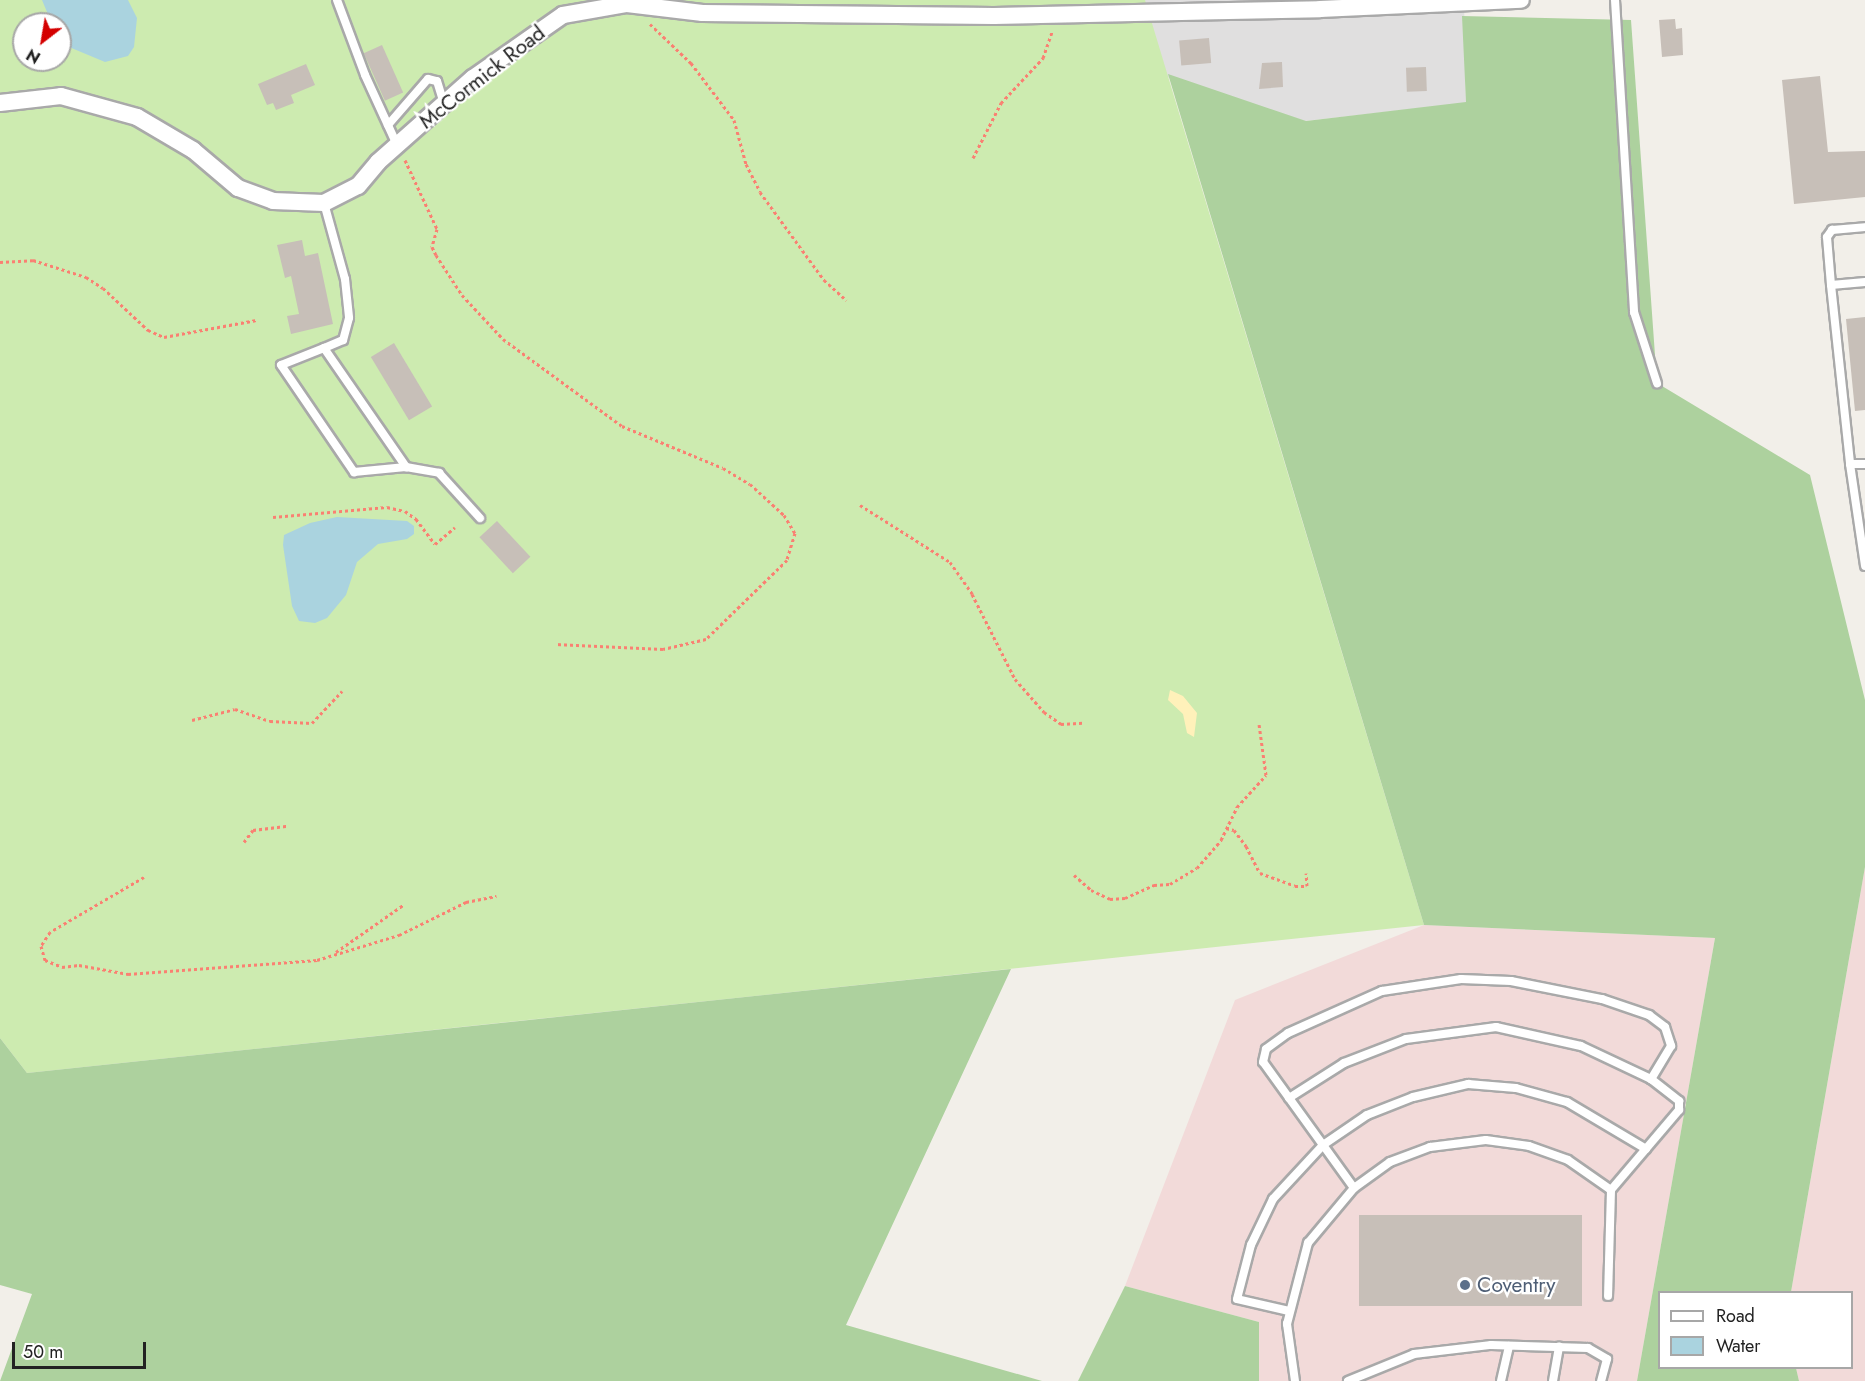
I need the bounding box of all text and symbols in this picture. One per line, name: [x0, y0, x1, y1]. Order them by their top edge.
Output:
north arrow: [12, 12, 72, 72]
street label: McCormick Road: [414, 20, 550, 134]
text: N: [22, 43, 45, 69]
place label: Coventry: [1477, 1272, 1555, 1298]
marker: Coventry: [1458, 1278, 1472, 1292]
legend: [1658, 1291, 1853, 1369]
text: Road: [1716, 1303, 1755, 1329]
scale bar: [15, 1330, 148, 1368]
text: Water: [1716, 1333, 1760, 1359]
text: 50 m: [23, 1339, 63, 1365]

